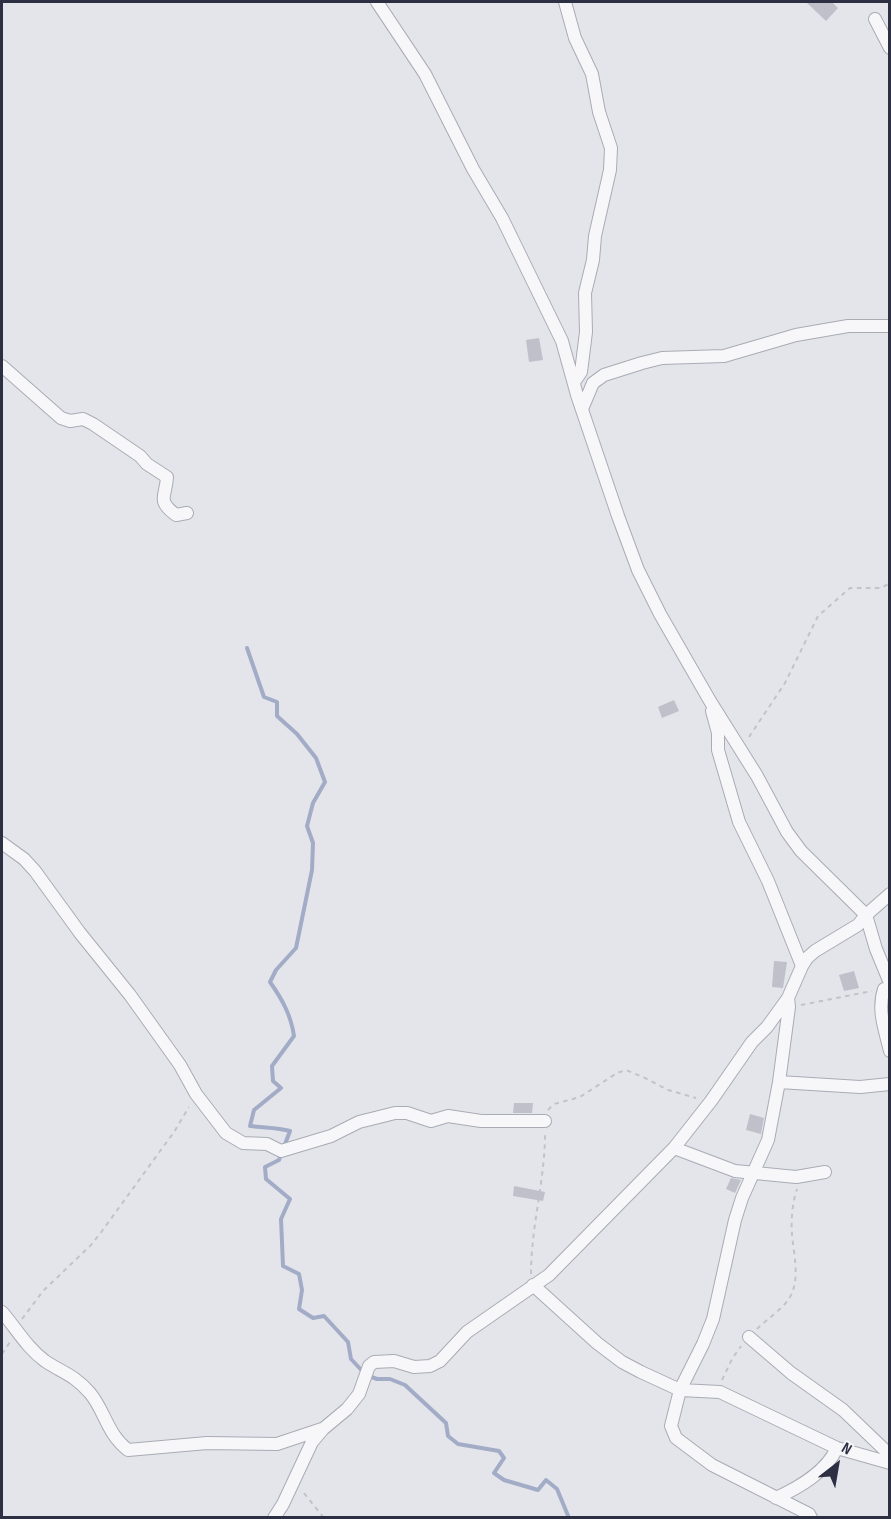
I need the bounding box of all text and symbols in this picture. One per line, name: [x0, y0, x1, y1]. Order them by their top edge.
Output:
north arrow: [807, 1435, 867, 1495]
text: N: [838, 1439, 855, 1459]

